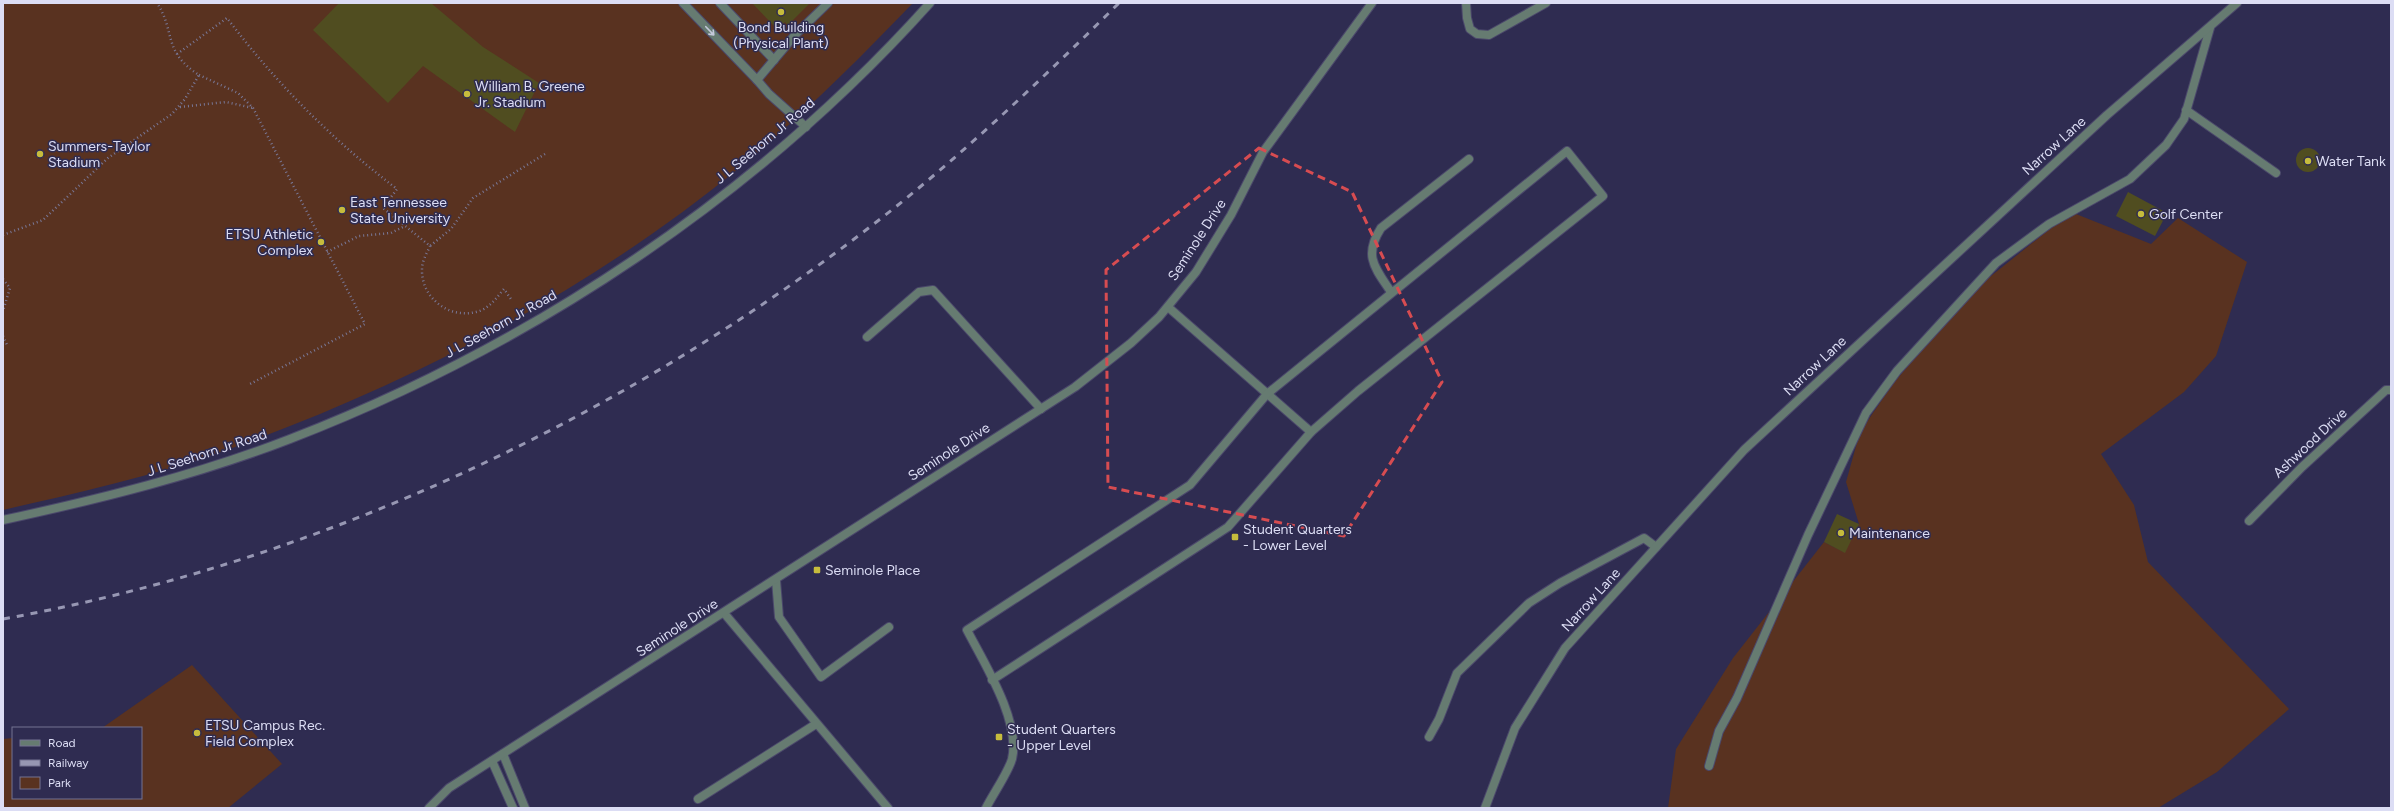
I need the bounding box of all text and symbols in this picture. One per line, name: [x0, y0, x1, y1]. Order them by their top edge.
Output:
marker: Bond Building (Physical Plant): [776, 7, 786, 17]
place label: Bond Building (Physical Plant): [733, 19, 829, 52]
one-way arrow: [705, 26, 715, 36]
place label: William B. Greene Jr. Stadium: [475, 78, 585, 111]
marker: William B. Greene Jr. Stadium: [462, 89, 472, 99]
street label: J L Seehorn Jr Road: [712, 94, 818, 188]
street label: Narrow Lane: [2019, 113, 2090, 179]
place label: Summers-Taylor Stadium: [48, 138, 150, 171]
marker: Summers-Taylor Stadium: [35, 149, 45, 159]
place label: Water Tank: [2316, 153, 2386, 170]
marker: Water Tank: [2303, 156, 2313, 166]
place label: East Tennessee State University: [350, 194, 451, 227]
street label: Seminole Drive: [1164, 196, 1230, 284]
marker: East Tennessee State University: [337, 205, 347, 215]
place label: Golf Center: [2149, 206, 2223, 223]
marker: Golf Center: [2136, 209, 2146, 219]
place label: ETSU Athletic Complex: [226, 226, 313, 259]
marker: ETSU Athletic Complex: [316, 237, 326, 247]
street label: J L Seehorn Jr Road: [442, 286, 560, 362]
street label: Narrow Lane: [1780, 332, 1850, 399]
street label: Ashwood Drive: [2270, 404, 2351, 482]
street label: Seminole Drive: [905, 419, 993, 485]
street label: J L Seehorn Jr Road: [145, 426, 269, 480]
place label: Student Quarters - Lower Level: [1243, 521, 1352, 554]
place label: Maintenance: [1849, 525, 1930, 542]
marker: Maintenance: [1836, 528, 1846, 538]
marker: Student Quarters - Lower Level: [1230, 532, 1240, 542]
place label: Seminole Place: [825, 562, 920, 579]
street label: Narrow Lane: [1558, 564, 1624, 635]
marker: Seminole Place: [812, 565, 822, 575]
street label: Seminole Drive: [633, 595, 721, 661]
place label: ETSU Campus Rec. Field Complex: [205, 717, 325, 750]
place label: Student Quarters - Upper Level: [1007, 721, 1116, 754]
legend: [12, 727, 142, 799]
marker: ETSU Campus Rec. Field Complex: [192, 728, 202, 738]
marker: Student Quarters - Upper Level: [994, 732, 1004, 742]
text: Road: [48, 736, 76, 750]
text: Railway: [48, 756, 89, 770]
text: Park: [48, 776, 71, 790]

